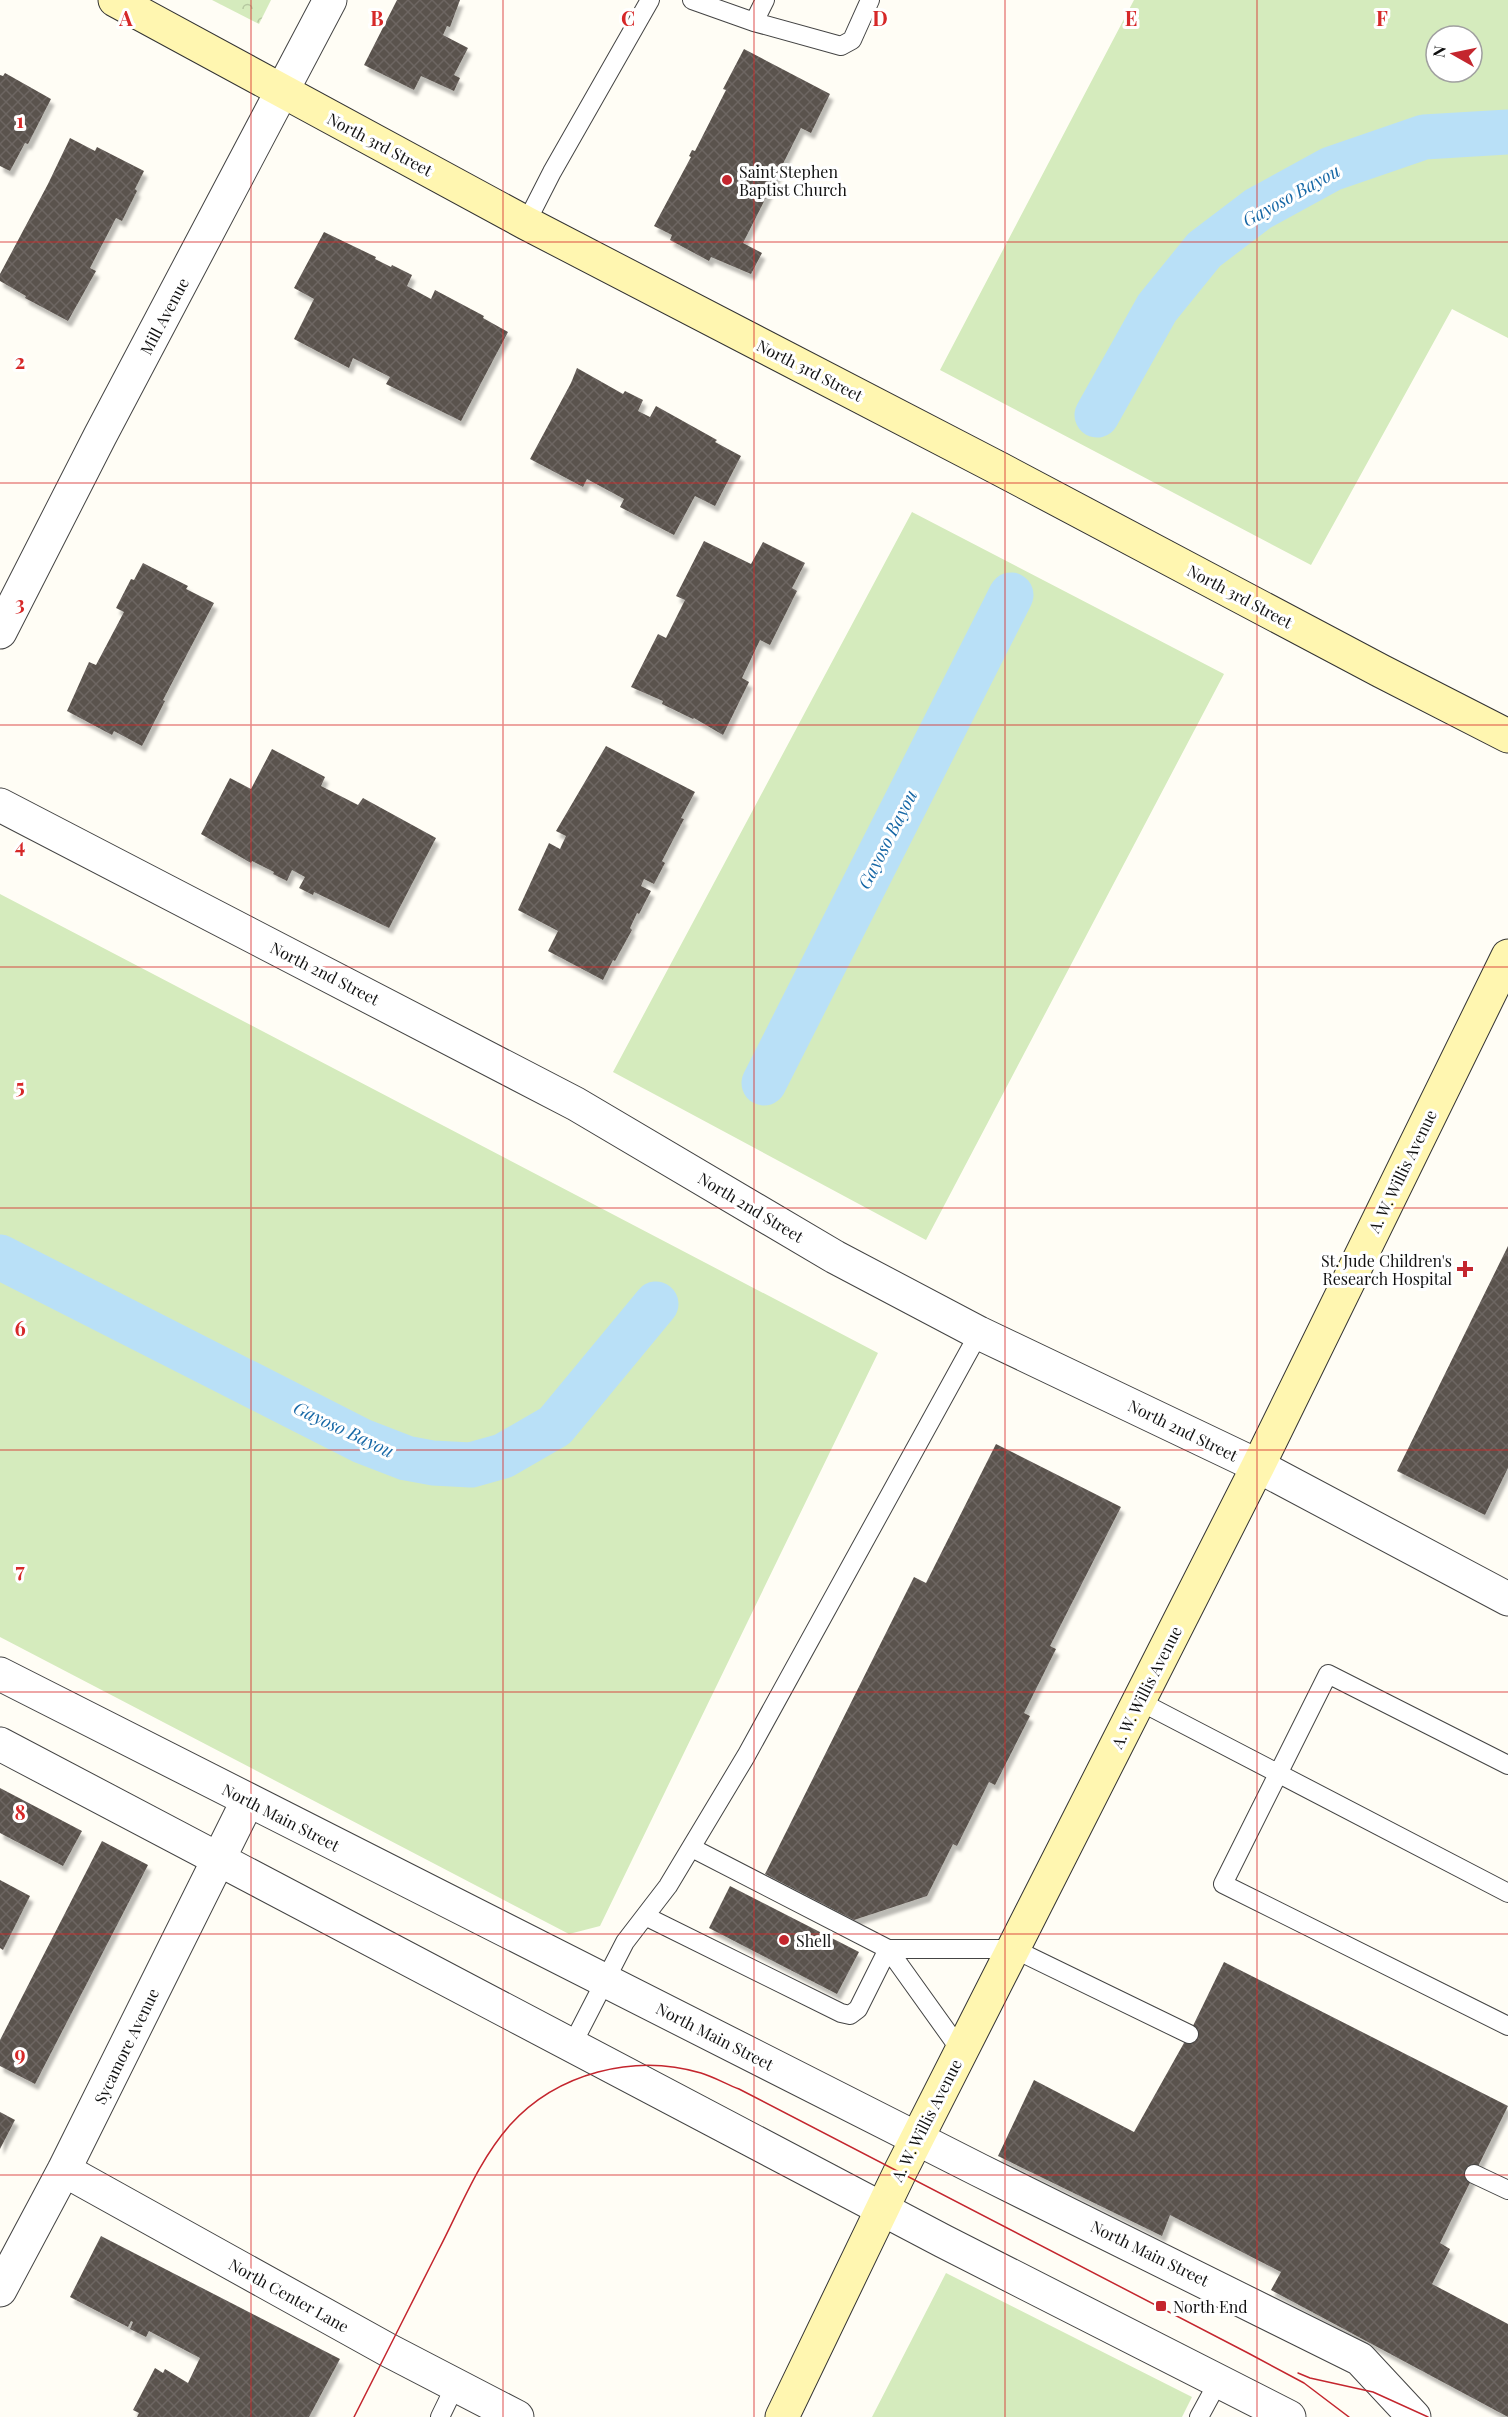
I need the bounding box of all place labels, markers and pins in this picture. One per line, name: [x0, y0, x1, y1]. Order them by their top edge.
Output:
place label: Saint Stephen Baptist Church: [739, 161, 847, 200]
marker: Saint Stephen Baptist Church: [720, 173, 734, 187]
place label: St. Jude Children's Research Hospital: [1321, 1250, 1452, 1289]
marker: St. Jude Children's Research Hospital: [1456, 1260, 1474, 1278]
place label: Shell: [796, 1930, 832, 1951]
marker: Shell: [777, 1933, 791, 1947]
place label: North End: [1173, 2296, 1248, 2317]
marker: North End: [1154, 2299, 1168, 2313]

